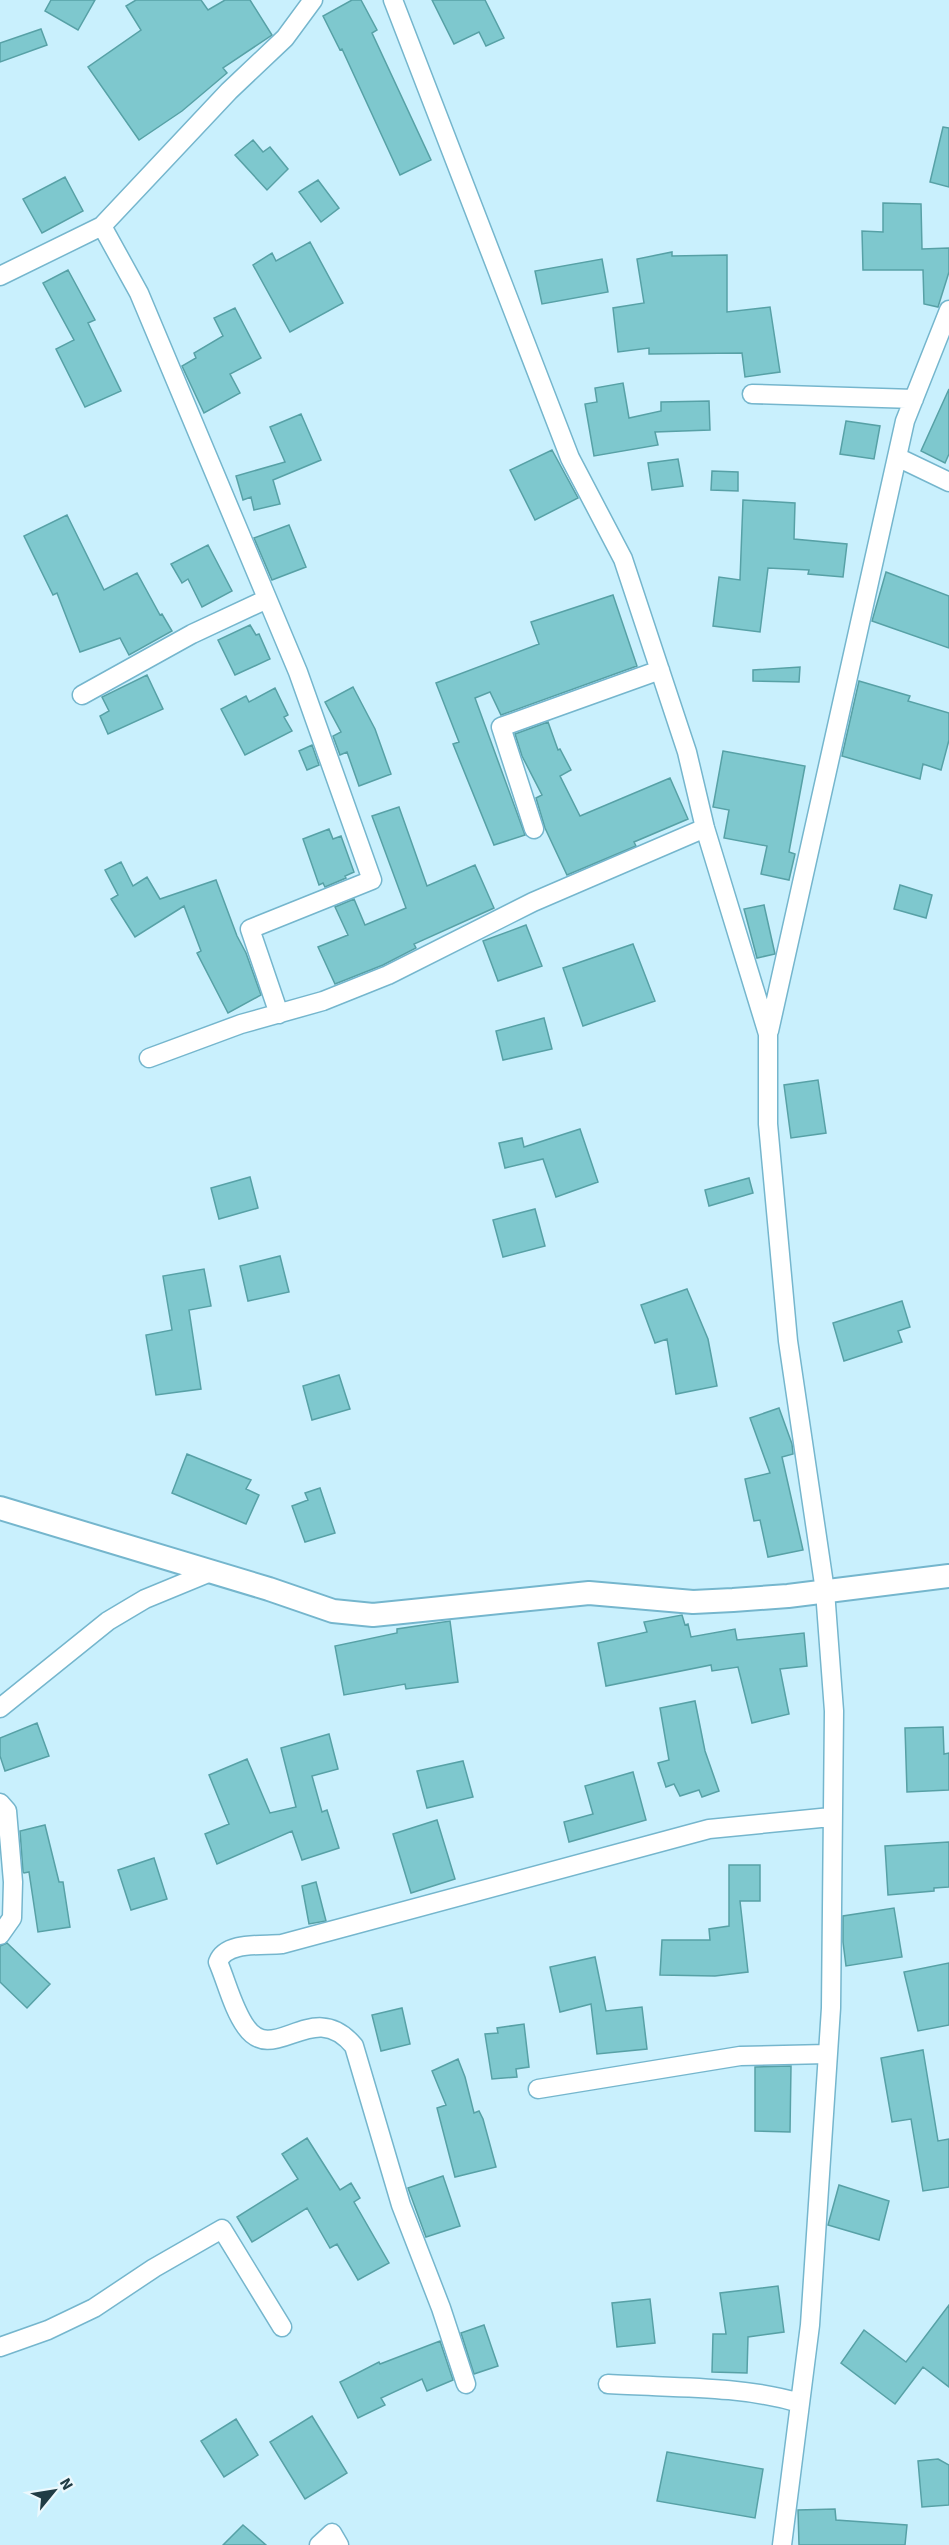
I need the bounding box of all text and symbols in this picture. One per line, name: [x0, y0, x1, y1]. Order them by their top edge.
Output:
north arrow: [24, 2461, 84, 2521]
text: N: [54, 2474, 78, 2494]

